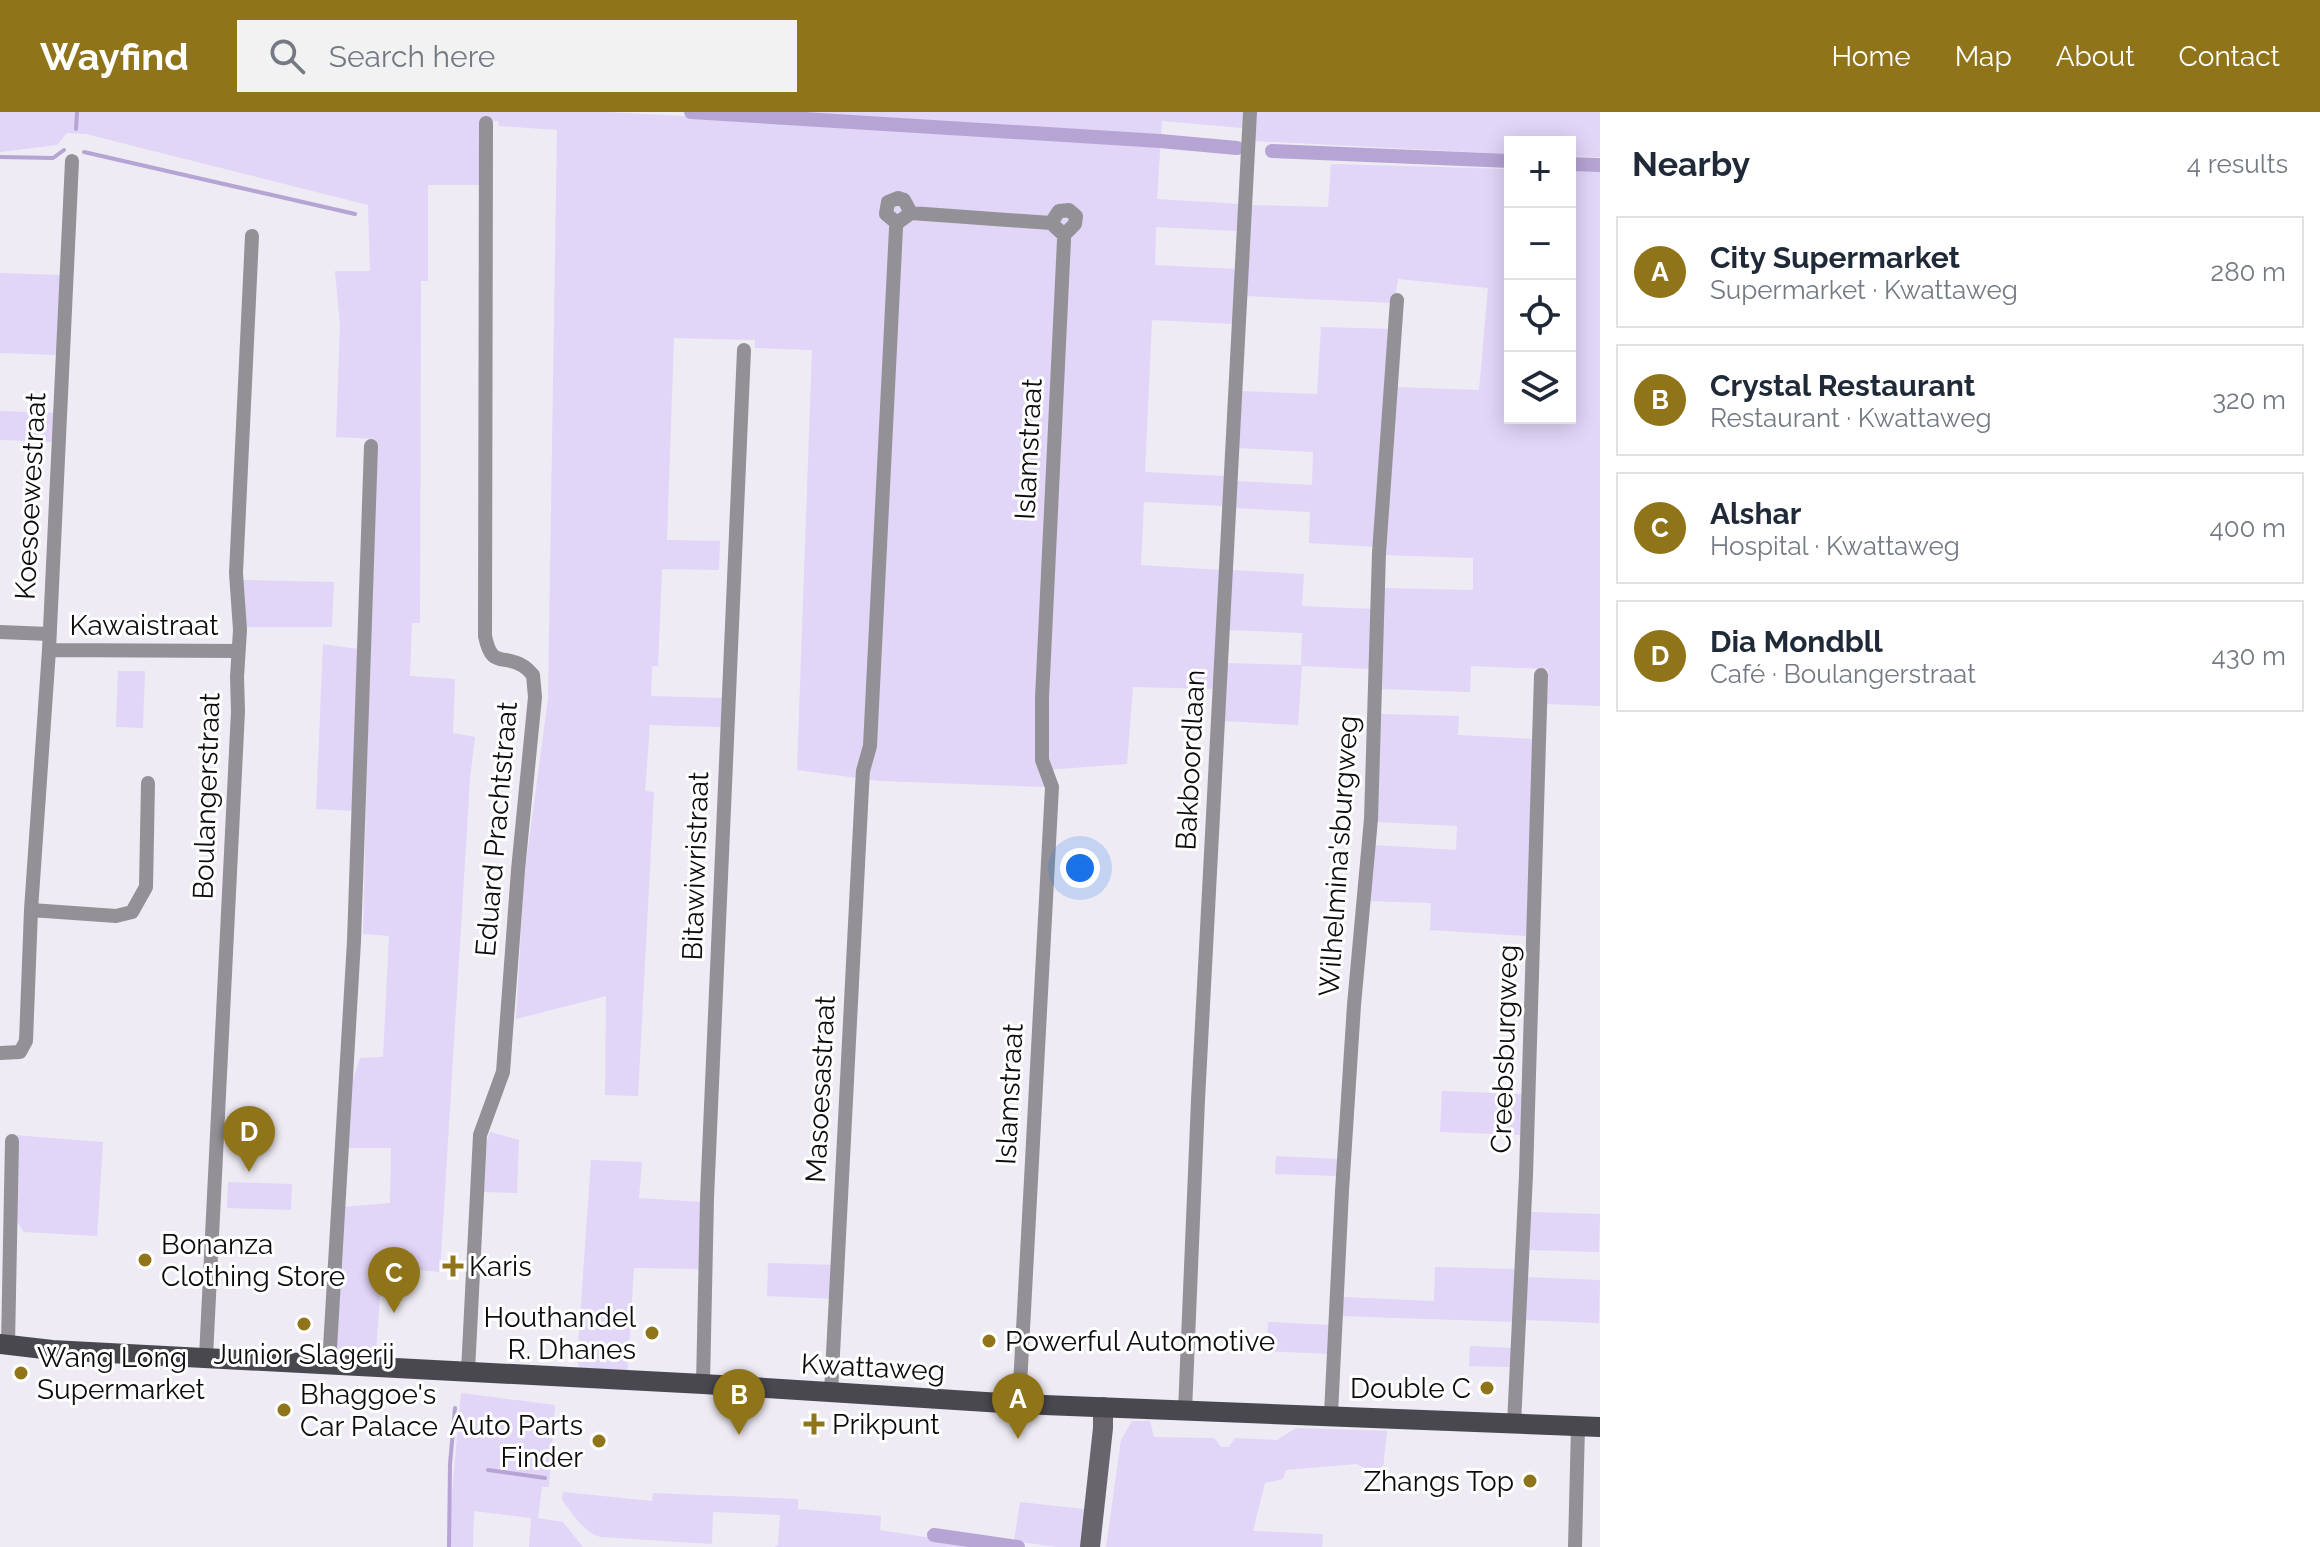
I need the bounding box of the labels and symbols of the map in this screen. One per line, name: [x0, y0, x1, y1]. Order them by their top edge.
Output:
street label: Islamstraat: [1008, 377, 1049, 520]
street label: Koesoewestraat: [9, 391, 52, 601]
street label: Kawaistraat: [69, 609, 219, 642]
street label: Bakboordlaan: [1169, 669, 1212, 851]
street label: Boulangerstraat: [186, 691, 227, 900]
street label: Eduard Prachtstraat: [469, 700, 524, 958]
street label: Wilhelmina'sburgweg: [1312, 714, 1365, 998]
street label: Bitawiwristraat: [676, 770, 715, 961]
your location: [1060, 848, 1100, 888]
street label: Creebsburgweg: [1484, 944, 1525, 1154]
street label: Masoesastraat: [799, 994, 842, 1184]
street label: Islamstraat: [989, 1022, 1030, 1165]
pin: D: [223, 1106, 275, 1172]
place label: Bonanza Clothing Store: [161, 1228, 345, 1293]
pin: C: [368, 1247, 420, 1313]
place label: Karis: [469, 1250, 532, 1283]
marker: Bonanza Clothing Store: [136, 1251, 154, 1269]
marker: Karis: [444, 1257, 462, 1275]
place label: Houthandel R. Dhanes: [484, 1301, 636, 1366]
marker: Junior Slagerij: [295, 1315, 313, 1333]
marker: Houthandel R. Dhanes: [643, 1324, 661, 1342]
place label: Powerful Automotive: [1005, 1325, 1275, 1358]
marker: Powerful Automotive: [980, 1332, 998, 1350]
place label: Junior Slagerij: [213, 1338, 395, 1371]
place label: Wang Long Supermarket: [37, 1341, 205, 1406]
street label: Kwattaweg: [800, 1347, 946, 1388]
marker: Wang Long Supermarket: [12, 1364, 30, 1382]
pin: B: [713, 1369, 765, 1435]
place label: Double C: [1350, 1372, 1471, 1405]
pin: A: [992, 1373, 1044, 1439]
place label: Bhaggoe's Car Palace: [300, 1378, 438, 1443]
marker: Double C: [1478, 1379, 1496, 1397]
marker: Bhaggoe's Car Palace: [275, 1401, 293, 1419]
place label: Prikpunt: [832, 1408, 940, 1441]
place label: Auto Parts Finder: [450, 1409, 583, 1474]
marker: Prikpunt: [803, 1413, 825, 1435]
marker: Auto Parts Finder: [590, 1432, 608, 1450]
place label: Zhangs Top: [1363, 1465, 1514, 1498]
marker: Zhangs Top: [1521, 1472, 1539, 1490]

